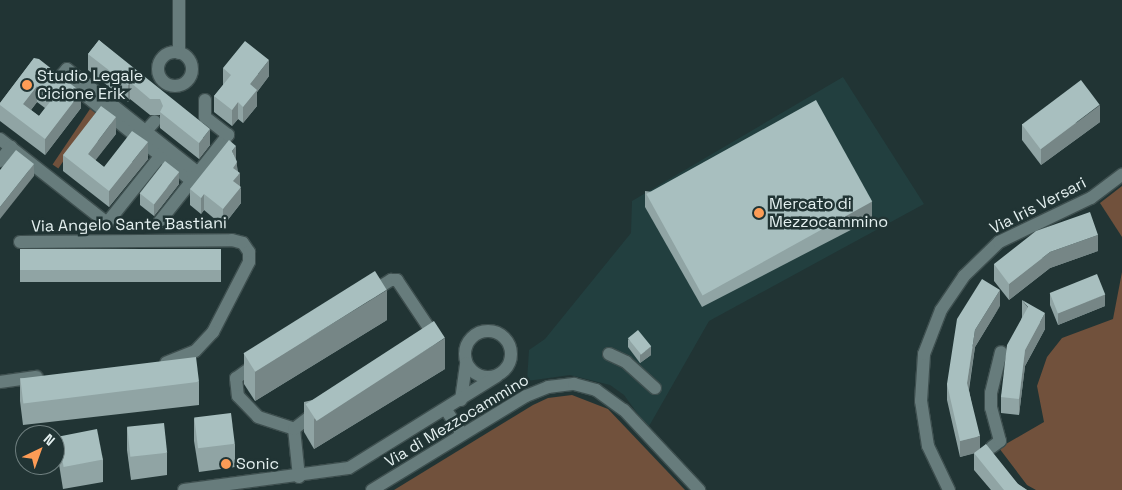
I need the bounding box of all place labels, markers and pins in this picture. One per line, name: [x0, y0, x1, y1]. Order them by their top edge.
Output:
place label: Studio Legale Cicione Erik: [37, 66, 143, 104]
marker: Studio Legale Cicione Erik: [21, 79, 33, 91]
place label: Mercato di Mezzocammino: [769, 194, 888, 232]
marker: Mercato di Mezzocammino: [753, 207, 765, 219]
place label: Sonic: [236, 454, 279, 474]
marker: Sonic: [220, 458, 232, 470]

